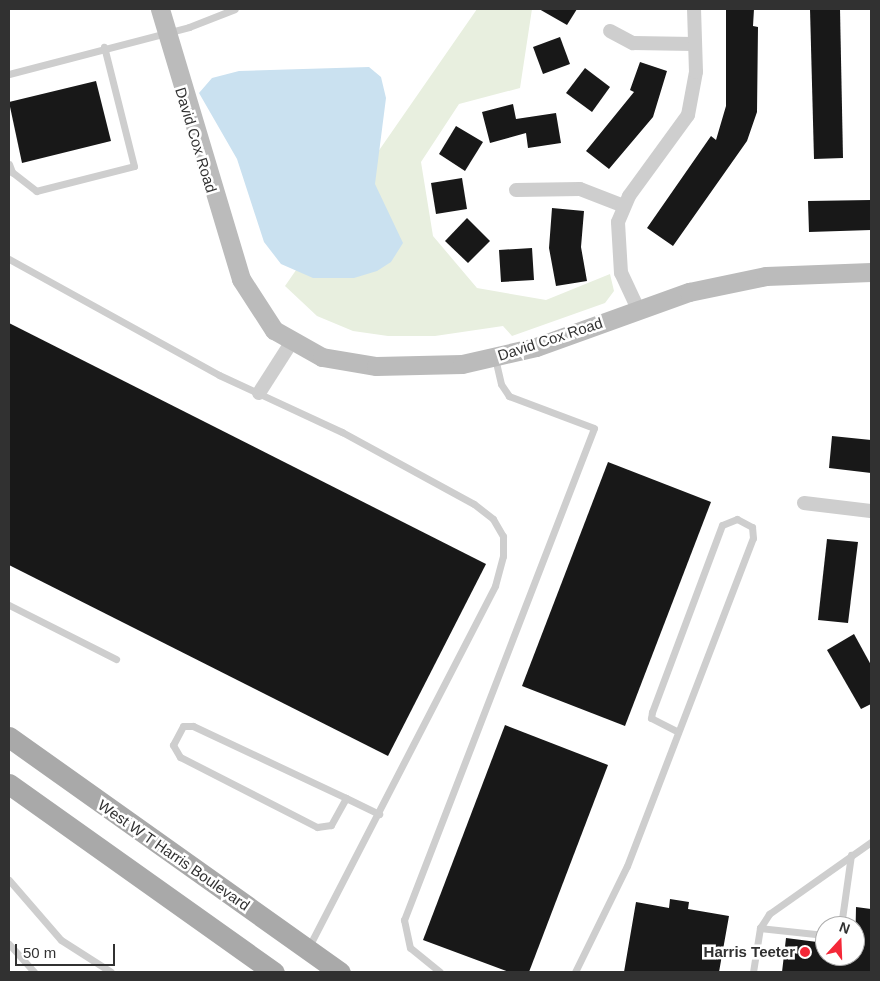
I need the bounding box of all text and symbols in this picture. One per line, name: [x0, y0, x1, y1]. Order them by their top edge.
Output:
street label: David Cox Road: [171, 85, 221, 195]
street label: David Cox Road: [495, 314, 605, 364]
street label: West W T Harris Boulevard: [95, 796, 253, 914]
north arrow: [815, 916, 865, 966]
text: N: [837, 919, 852, 937]
scale bar: [18, 934, 118, 966]
place label: Harris Teeter: [704, 943, 795, 961]
text: 50 m: [23, 944, 56, 961]
marker: Harris Teeter: [799, 946, 811, 958]

